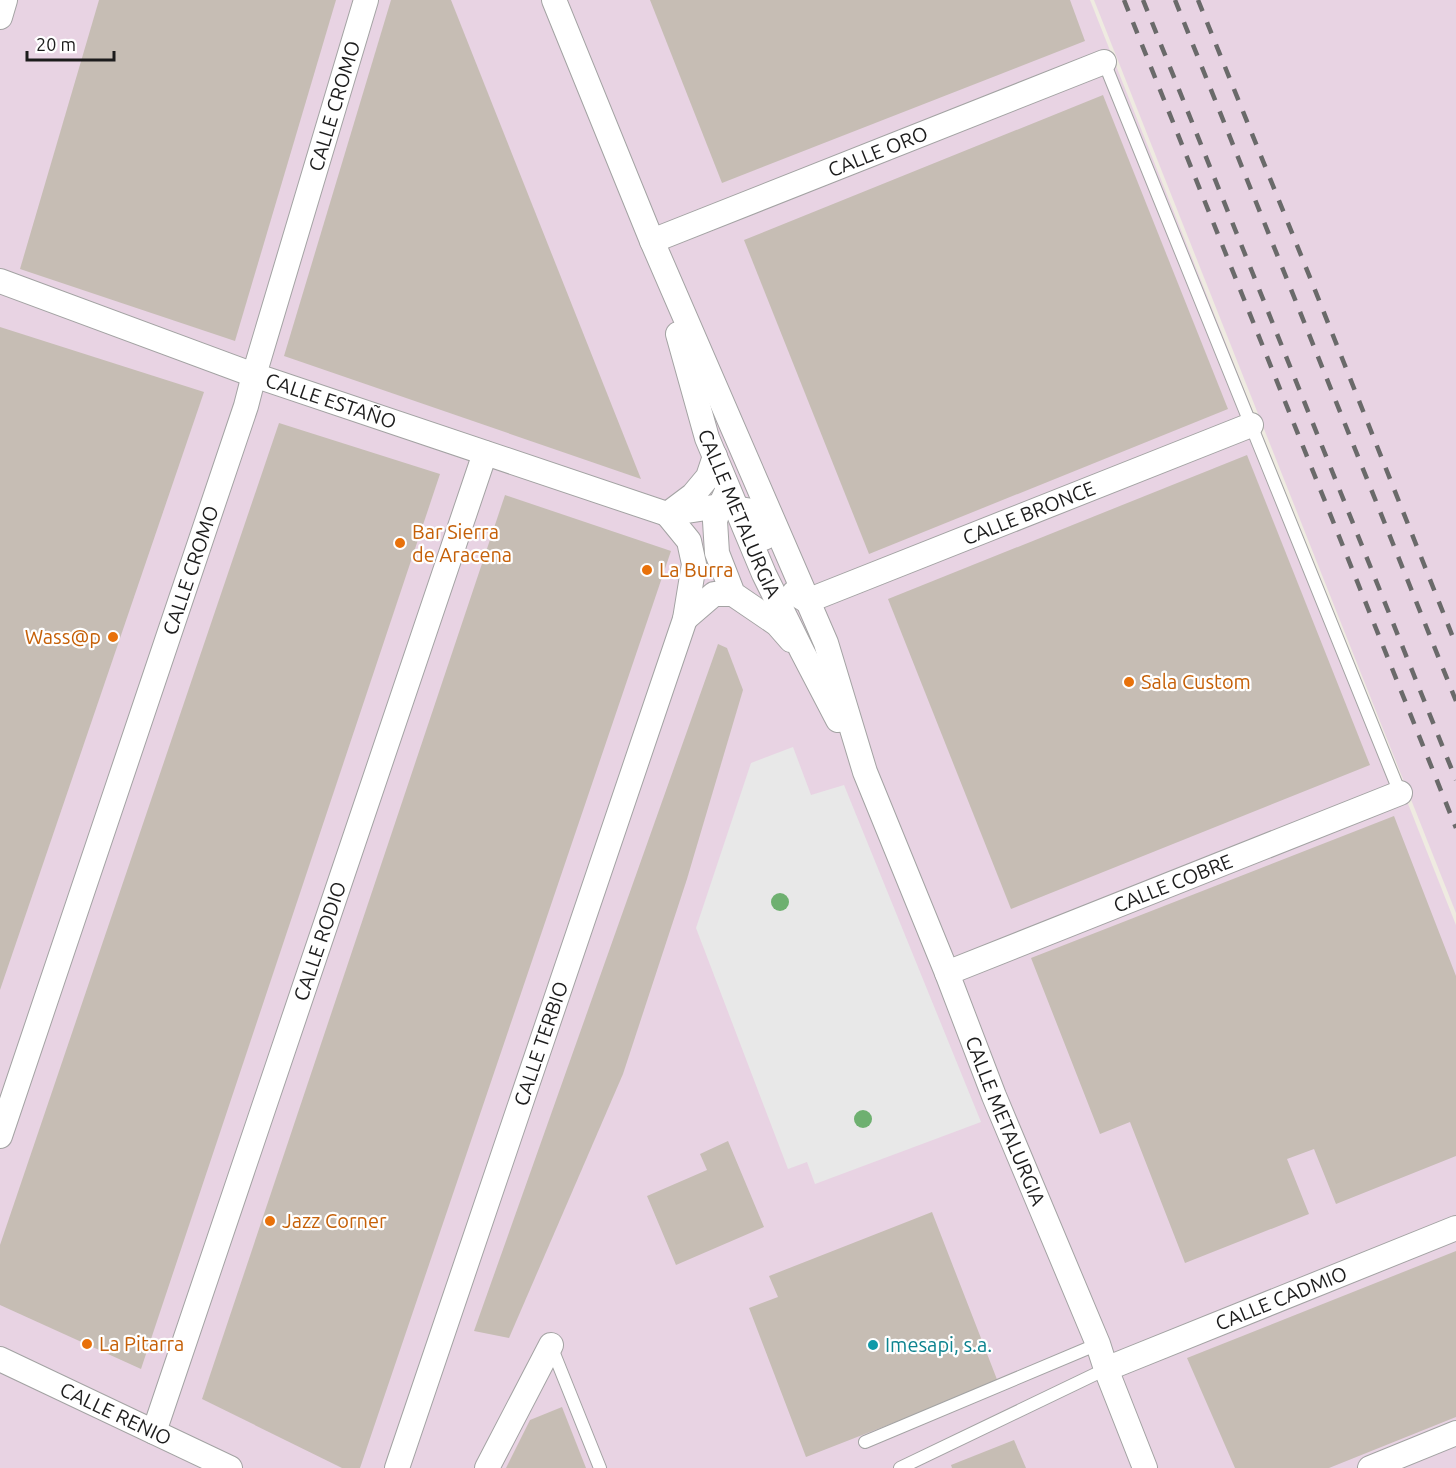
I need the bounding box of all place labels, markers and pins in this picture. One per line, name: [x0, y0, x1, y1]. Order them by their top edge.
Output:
place label: Bar Sierra de Aracena: [412, 520, 512, 566]
marker: Bar Sierra de Aracena: [393, 536, 407, 550]
place label: La Burra: [659, 558, 734, 581]
marker: La Burra: [640, 563, 654, 577]
place label: Wass@p: [25, 625, 101, 648]
marker: Wass@p: [106, 630, 120, 644]
place label: Sala Custom: [1141, 670, 1251, 693]
marker: Sala Custom: [1122, 675, 1136, 689]
place label: Jazz Corner: [282, 1209, 387, 1232]
marker: Jazz Corner: [263, 1214, 277, 1228]
place label: La Pitarra: [99, 1332, 184, 1355]
place label: Imesapi, s.a.: [885, 1333, 992, 1356]
marker: La Pitarra: [80, 1337, 94, 1351]
marker: Imesapi, s.a.: [866, 1338, 880, 1352]

